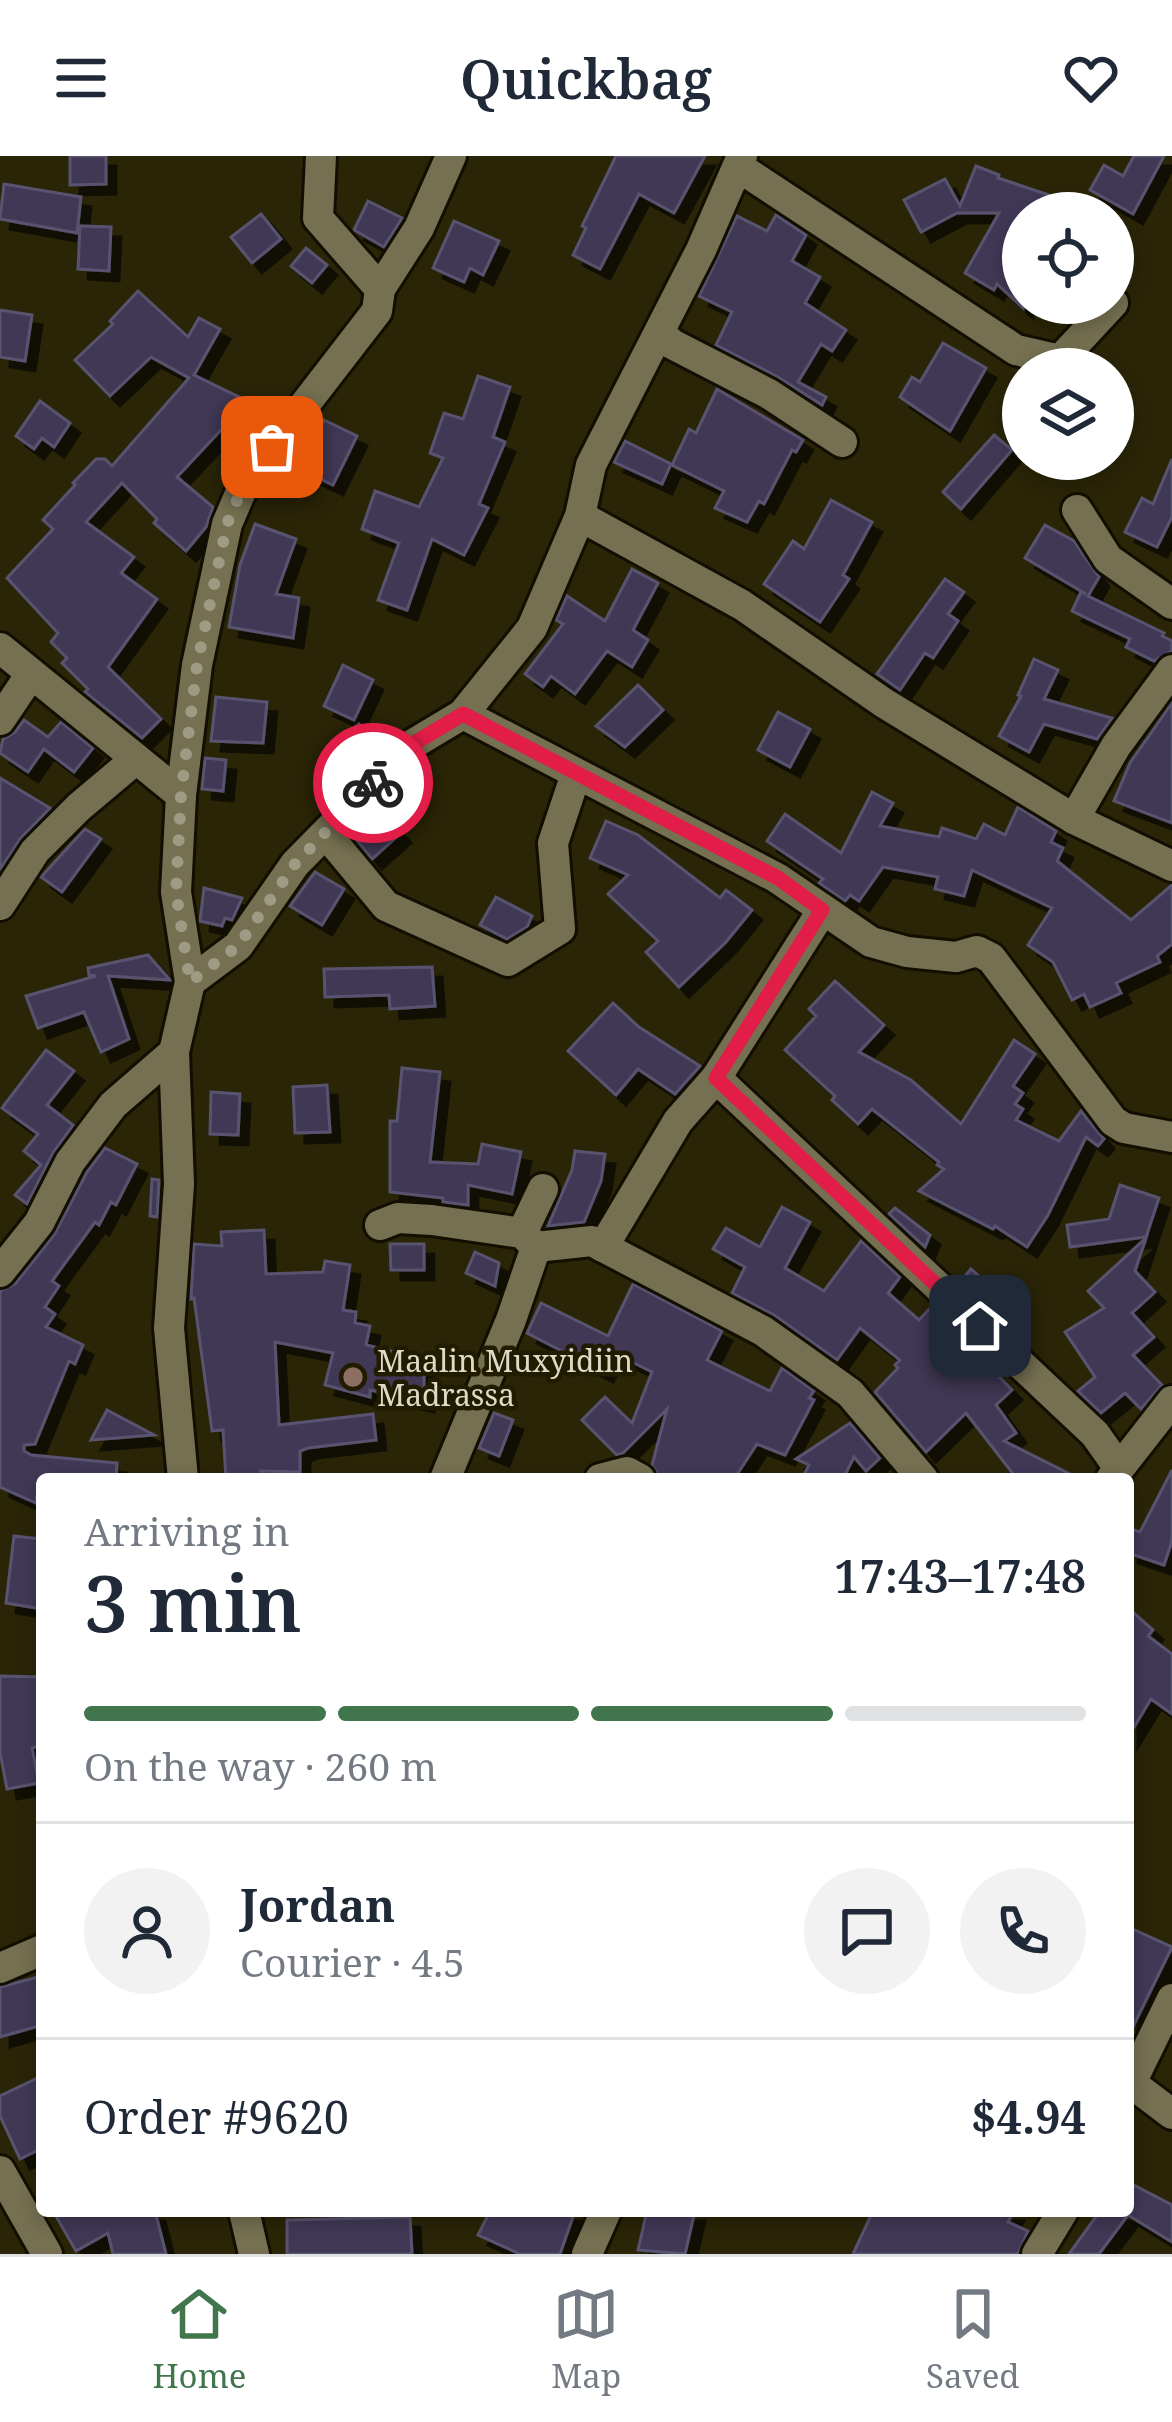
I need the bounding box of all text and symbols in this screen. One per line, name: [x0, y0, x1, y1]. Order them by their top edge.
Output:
text: Quickbag: [460, 41, 712, 115]
icon: menu: [48, 45, 114, 111]
icon: heart: [1058, 45, 1124, 111]
map controls: [1002, 192, 1134, 480]
button: locate: [1002, 192, 1134, 324]
button: layers: [1002, 348, 1134, 480]
pin: [221, 396, 323, 498]
icon: bag: [239, 414, 305, 480]
courier: [313, 723, 433, 843]
icon: bike: [340, 750, 406, 816]
pin: [929, 1275, 1031, 1377]
icon: home: [947, 1293, 1013, 1359]
place label: Maalin Muxyidiin Madrassa: [377, 1340, 633, 1415]
marker: Maalin Muxyidiin Madrassa: [340, 1364, 366, 1390]
text: Arriving in: [84, 1504, 290, 1557]
text: 17:43–17:48: [834, 1545, 1086, 1606]
text: 3 min: [84, 1549, 302, 1655]
text: On the way · 260 m: [84, 1739, 437, 1792]
button: person: [84, 1868, 210, 1994]
button: chat: [804, 1868, 930, 1994]
button: phone: [960, 1868, 1086, 1994]
text: Jordan: [240, 1874, 395, 1935]
text: Courier · 4.5: [240, 1935, 465, 1988]
text: Order #9620: [84, 2086, 349, 2147]
text: $4.94: [971, 2086, 1086, 2147]
tab: Home: [152, 2281, 246, 2398]
tab: Map: [551, 2281, 621, 2398]
tab: Saved: [926, 2281, 1020, 2398]

